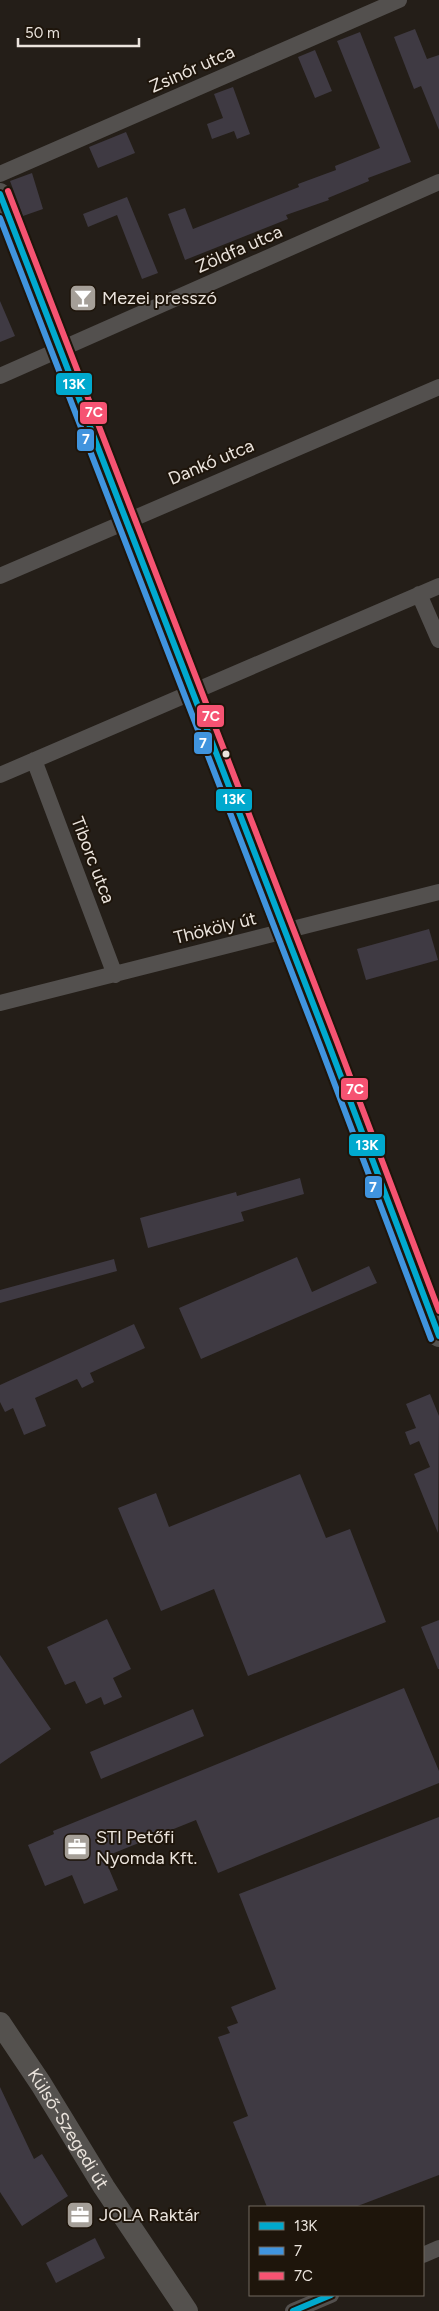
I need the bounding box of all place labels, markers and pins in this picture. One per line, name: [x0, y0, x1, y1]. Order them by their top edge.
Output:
bar icon: Mezei presszó: [68, 283, 98, 313]
place label: Mezei presszó: [102, 287, 217, 309]
unlabelled marker: [221, 749, 231, 759]
place label: STI Petőfi Nyomda Kft.: [96, 1826, 197, 1869]
office icon: STI Petőfi Nyomda Kft.: [62, 1832, 92, 1862]
office icon: JOLA Raktár: [65, 2200, 95, 2230]
place label: JOLA Raktár: [99, 2204, 199, 2226]

